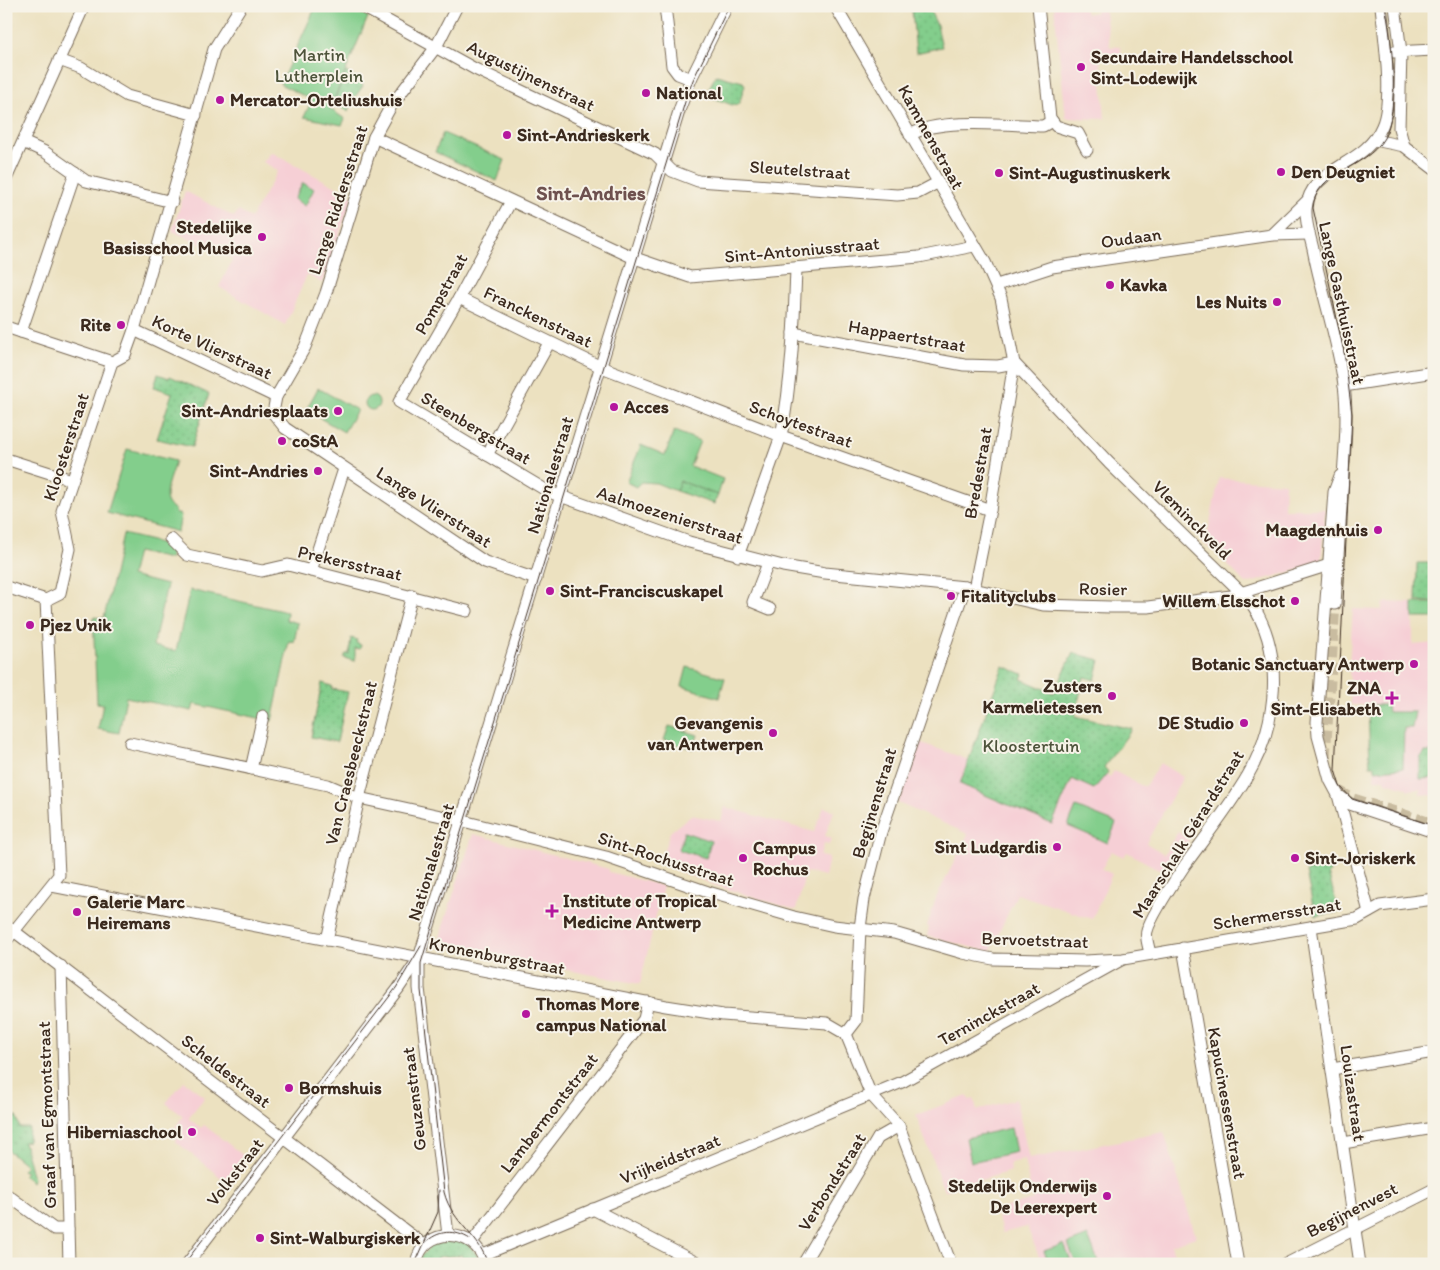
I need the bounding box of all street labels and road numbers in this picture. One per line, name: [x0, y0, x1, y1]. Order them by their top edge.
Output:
street label: Augustijnenstraat: [464, 36, 599, 117]
street label: Kammenstraat: [893, 81, 969, 193]
street label: Lange Riddersstraat: [303, 122, 373, 278]
street label: Sleutelstraat: [749, 156, 851, 185]
street label: Lange Gasthuisstraat: [1314, 219, 1370, 387]
street label: Oudaan: [1099, 223, 1163, 253]
street label: Sint-Antoniusstraat: [723, 232, 881, 268]
street label: Pompstraat: [410, 249, 472, 339]
street label: Franckenstraat: [480, 281, 596, 353]
street label: Korte Vlierstraat: [148, 310, 276, 385]
street label: Happaertstraat: [847, 315, 968, 357]
street label: Steenbergstraat: [417, 386, 535, 470]
street label: Kloosterstraat: [38, 390, 94, 504]
street label: Schoytestraat: [746, 395, 856, 453]
street label: Nationalestraat: [522, 413, 578, 536]
street label: Bredestraat: [959, 425, 997, 521]
street label: Lange Vlierstraat: [372, 461, 496, 553]
street label: Vleminckveld: [1148, 476, 1236, 564]
street label: Aalmoezenierstraat: [594, 481, 746, 549]
street label: Prekersstraat: [296, 540, 405, 586]
street label: Rosier: [1079, 578, 1127, 600]
street label: Van Craesbeeckstraat: [320, 678, 382, 848]
street label: Begijnenstraat: [847, 745, 901, 861]
street label: Maarschalk Gérardstraat: [1127, 746, 1249, 922]
street label: Nationalestraat: [403, 800, 459, 923]
street label: Sint-Rochusstraat: [595, 827, 737, 891]
street label: Schermersstraat: [1211, 893, 1343, 935]
street label: Bervoetstraat: [981, 927, 1089, 953]
street label: Kronenburgstraat: [427, 932, 567, 980]
street label: Terninckstraat: [934, 977, 1044, 1051]
street label: Graaf van Egmontstraat: [33, 1021, 61, 1209]
street label: Kapucinessenstraat: [1203, 1025, 1251, 1181]
street label: Scheldestraat: [177, 1029, 275, 1113]
street label: Louizastraat: [1335, 1043, 1371, 1143]
street label: Geuzenstraat: [397, 1046, 431, 1152]
street label: Lambermontstraat: [495, 1048, 603, 1177]
street label: Vrijheidstraat: [617, 1129, 724, 1189]
street label: Verbondstraat: [793, 1129, 871, 1235]
street label: Volkstraat: [202, 1134, 268, 1210]
street label: Begijnenvest: [1303, 1178, 1401, 1242]

